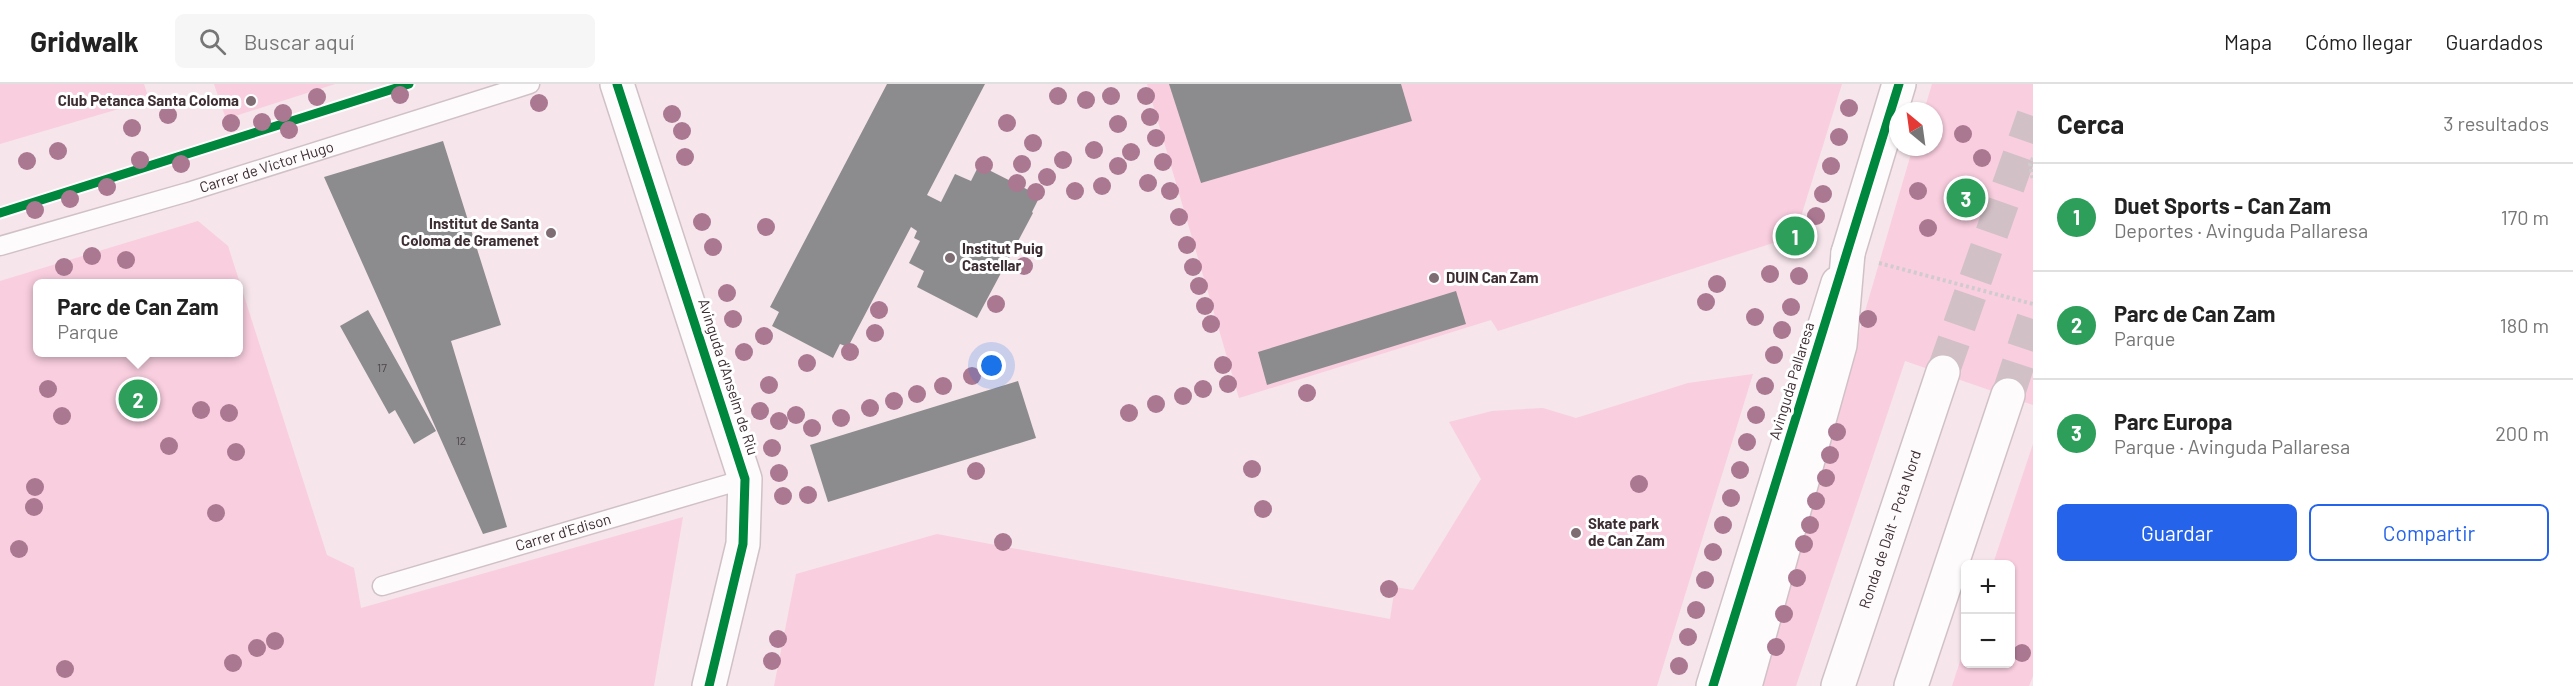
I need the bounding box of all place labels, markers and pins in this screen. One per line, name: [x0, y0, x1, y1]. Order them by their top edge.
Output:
place label: Club Petanca Santa Coloma: [58, 91, 239, 109]
marker: Club Petanca Santa Coloma: [244, 94, 258, 108]
pin: 3: [1946, 176, 1986, 220]
place label: Institut de Santa Coloma de Gramenet: [401, 214, 539, 249]
pin: 1: [1776, 214, 1814, 258]
marker: Institut de Santa Coloma de Gramenet: [544, 226, 558, 240]
place label: Institut Puig Castellar: [962, 239, 1043, 274]
marker: Institut Puig Castellar: [943, 251, 957, 265]
place label: DUIN Can Zam: [1446, 268, 1539, 286]
marker: DUIN Can Zam: [1427, 271, 1441, 285]
pin: 2: [118, 376, 158, 422]
place label: Skate park de Can Zam: [1588, 514, 1665, 549]
marker: Skate park de Can Zam: [1569, 526, 1583, 540]

